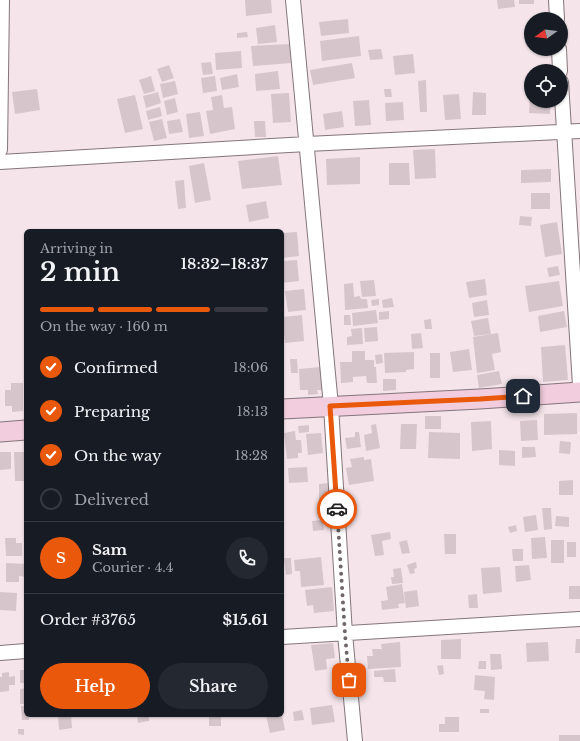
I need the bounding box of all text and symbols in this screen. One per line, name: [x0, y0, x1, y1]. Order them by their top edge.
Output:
north arrow: [524, 12, 568, 56]
map controls: [524, 12, 568, 108]
button: locate: [524, 64, 568, 108]
text: Arriving in: [40, 240, 113, 257]
text: 18:32–18:37: [180, 254, 268, 273]
text: 2 min: [40, 256, 120, 288]
text: On the way · 160 m: [40, 318, 168, 335]
icon: check: [40, 356, 62, 378]
text: Confirmed: [74, 358, 158, 377]
text: 18:06: [233, 359, 268, 376]
pin: [506, 379, 540, 413]
icon: home: [512, 385, 534, 407]
icon: check: [40, 400, 62, 422]
text: Preparing: [74, 402, 150, 421]
text: 18:13: [237, 403, 268, 420]
icon: check: [40, 444, 62, 466]
text: On the way: [74, 446, 162, 465]
text: 18:28: [235, 447, 268, 464]
courier: [317, 489, 357, 529]
text: Delivered: [74, 490, 149, 509]
icon: car: [326, 498, 348, 520]
button: phone: [226, 537, 268, 579]
text: Sam: [92, 540, 127, 559]
text: S: [56, 548, 66, 567]
text: Courier · 4.4: [92, 559, 173, 576]
text: Order #3765: [40, 610, 136, 629]
text: $15.61: [223, 610, 268, 629]
button: Help: [40, 663, 150, 709]
button: Share: [158, 663, 268, 709]
pin: [332, 663, 366, 697]
icon: bag: [338, 669, 360, 691]

